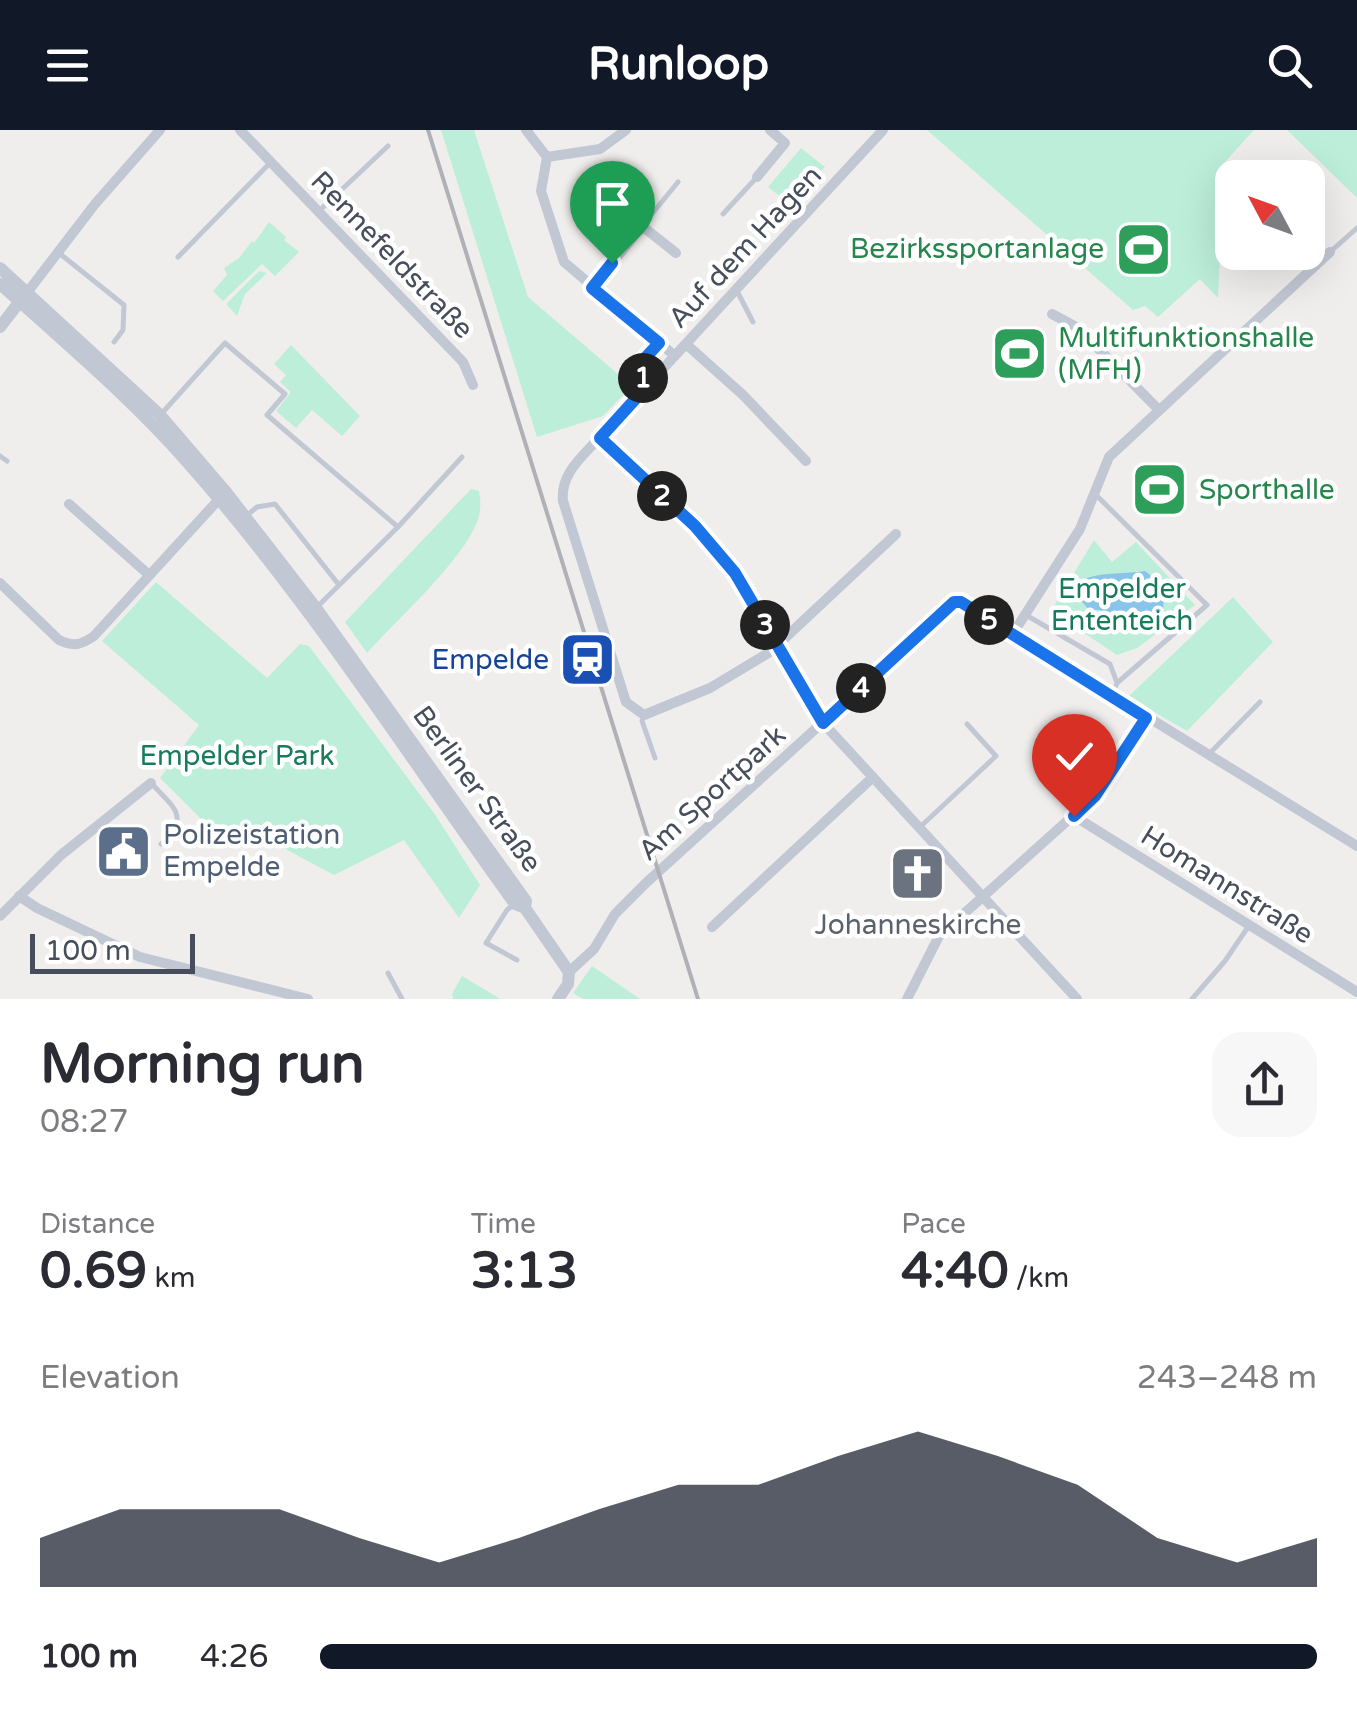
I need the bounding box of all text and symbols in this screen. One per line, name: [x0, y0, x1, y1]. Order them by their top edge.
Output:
icon: menu: [40, 38, 95, 93]
text: Runloop: [588, 38, 769, 92]
icon: search: [1262, 38, 1317, 93]
street label: Auf dem Hagen: [661, 159, 829, 335]
north arrow: [1215, 160, 1325, 270]
map controls: [1215, 160, 1325, 270]
pin: [570, 161, 655, 264]
street label: Rennefeldstraße: [304, 164, 480, 346]
icon: arrive: [585, 176, 640, 231]
sports icon: Bezirkssportanlage: [1113, 219, 1173, 279]
place label: Bezirkssportanlage: [850, 232, 1104, 266]
place label: Multifunktionshalle (MFH): [1058, 321, 1314, 387]
sports icon: Multifunktionshalle (MFH): [989, 324, 1049, 384]
pin: 1: [618, 353, 668, 403]
text: 1: [634, 361, 652, 395]
sports icon: Sporthalle: [1130, 460, 1190, 520]
pin: 2: [637, 471, 687, 521]
place label: Sporthalle: [1199, 473, 1335, 507]
text: 2: [653, 479, 671, 513]
park label: Empelder Ententeich: [1051, 572, 1193, 638]
pin: 5: [964, 595, 1014, 645]
pin: 3: [740, 600, 790, 650]
text: 5: [980, 603, 998, 637]
text: 3: [756, 608, 774, 642]
station icon: Empelde: [558, 630, 618, 690]
place label: Empelde: [432, 643, 549, 677]
pin: 4: [836, 663, 886, 713]
text: 4: [852, 671, 870, 705]
street label: Berliner Straße: [405, 699, 549, 879]
pin: [1032, 714, 1117, 817]
street label: Am Sportpark: [631, 718, 793, 868]
icon: check: [1047, 729, 1102, 784]
park label: Empelder Park: [139, 739, 335, 773]
place label: Polizeistation Empelde: [163, 818, 340, 884]
street label: Homannstraße: [1135, 818, 1319, 952]
public building icon: Polizeistation Empelde: [94, 821, 154, 881]
church icon: Johanneskirche: [888, 844, 948, 904]
place label: Johanneskirche: [815, 908, 1021, 942]
scale bar: [30, 929, 195, 974]
text: 100 m: [45, 934, 131, 968]
text: Morning run: [40, 1032, 365, 1098]
button: share: [1212, 1032, 1317, 1137]
text: 08:27: [40, 1103, 129, 1141]
text: Distance: [40, 1207, 155, 1241]
text: Time: [471, 1207, 536, 1241]
text: Pace: [901, 1207, 966, 1241]
text: 0.69: [40, 1241, 147, 1301]
text: 3:13: [471, 1241, 578, 1301]
text: 4:40: [901, 1241, 1009, 1301]
text: km: [147, 1261, 195, 1295]
text: /km: [1009, 1261, 1069, 1295]
text: Elevation: [40, 1359, 180, 1397]
text: 243–248 m: [1137, 1359, 1317, 1397]
text: 100 m: [40, 1638, 138, 1676]
text: 4:26: [200, 1638, 269, 1676]

